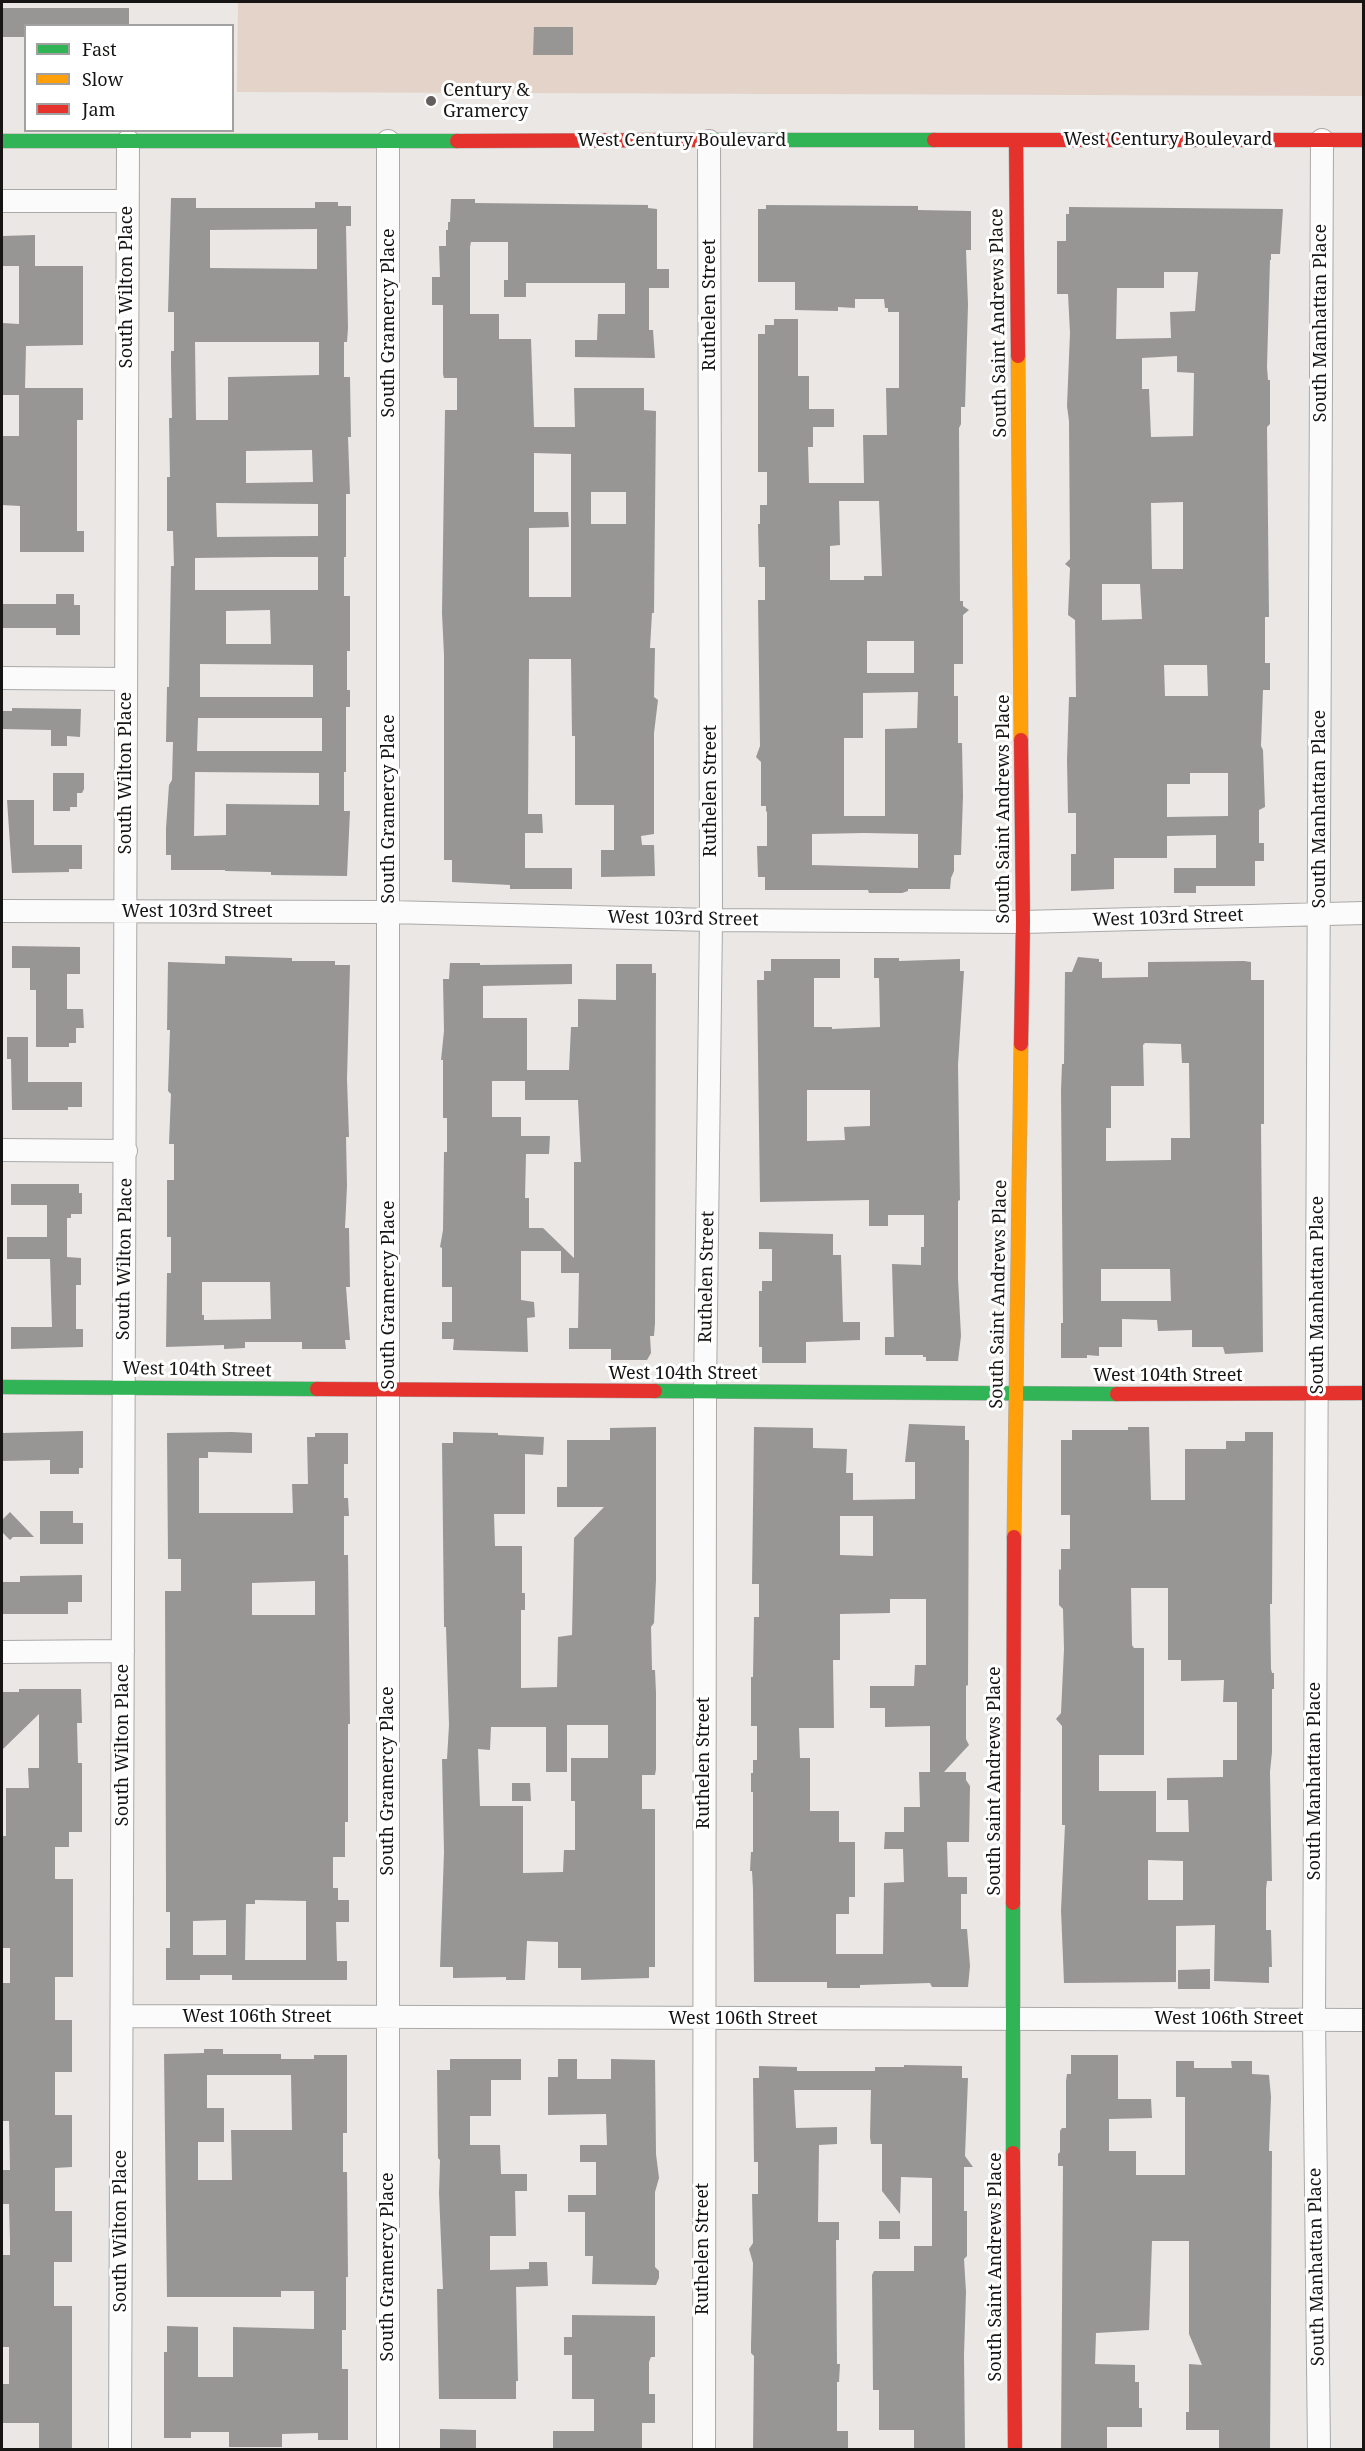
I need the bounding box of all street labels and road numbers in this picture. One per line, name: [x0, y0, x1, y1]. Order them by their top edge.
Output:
street label: West Century Boulevard: [1064, 129, 1272, 151]
street label: West Century Boulevard: [578, 130, 786, 152]
street label: South Wilton Place: [116, 206, 138, 368]
street label: South Saint Andrews Place: [986, 208, 1012, 438]
street label: South Manhattan Place: [1310, 224, 1332, 422]
street label: South Gramercy Place: [378, 228, 400, 418]
street label: Ruthelen Street: [699, 239, 721, 371]
street label: South Wilton Place: [115, 692, 137, 854]
street label: South Saint Andrews Place: [993, 694, 1015, 924]
street label: South Manhattan Place: [1309, 710, 1331, 908]
street label: South Gramercy Place: [378, 714, 400, 904]
street label: Ruthelen Street: [700, 725, 722, 857]
street label: West 103rd Street: [121, 901, 273, 923]
street label: West 103rd Street: [1092, 905, 1244, 931]
street label: West 103rd Street: [607, 907, 759, 931]
street label: South Wilton Place: [113, 1178, 137, 1340]
street label: South Saint Andrews Place: [986, 1179, 1012, 1409]
street label: South Manhattan Place: [1307, 1196, 1329, 1394]
street label: South Gramercy Place: [378, 1200, 400, 1390]
street label: Ruthelen Street: [695, 1211, 719, 1343]
street label: West 104th Street: [122, 1358, 272, 1382]
street label: West 104th Street: [608, 1363, 758, 1385]
street label: West 104th Street: [1093, 1365, 1243, 1387]
street label: South Wilton Place: [112, 1664, 134, 1826]
street label: South Saint Andrews Place: [984, 1666, 1006, 1896]
street label: South Manhattan Place: [1304, 1682, 1326, 1880]
street label: South Gramercy Place: [377, 1686, 399, 1876]
street label: Ruthelen Street: [693, 1697, 715, 1829]
street label: West 106th Street: [182, 2006, 332, 2028]
street label: West 106th Street: [668, 2008, 818, 2030]
street label: West 106th Street: [1154, 2008, 1304, 2030]
street label: South Wilton Place: [110, 2150, 132, 2312]
street label: South Saint Andrews Place: [985, 2152, 1007, 2382]
street label: South Manhattan Place: [1304, 2168, 1330, 2366]
street label: South Gramercy Place: [377, 2172, 399, 2362]
street label: Ruthelen Street: [692, 2183, 714, 2315]

